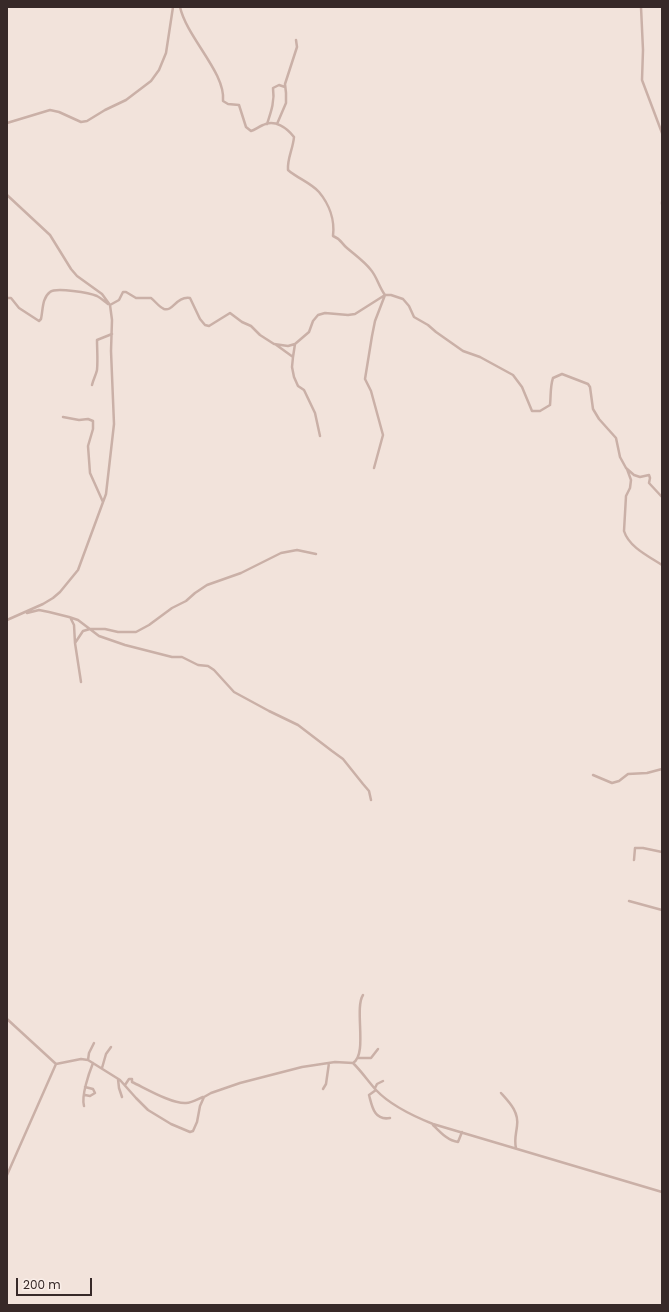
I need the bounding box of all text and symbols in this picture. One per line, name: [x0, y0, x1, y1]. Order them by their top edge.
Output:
scale bar: [18, 1270, 94, 1296]
text: 200 m: [23, 1276, 61, 1293]

